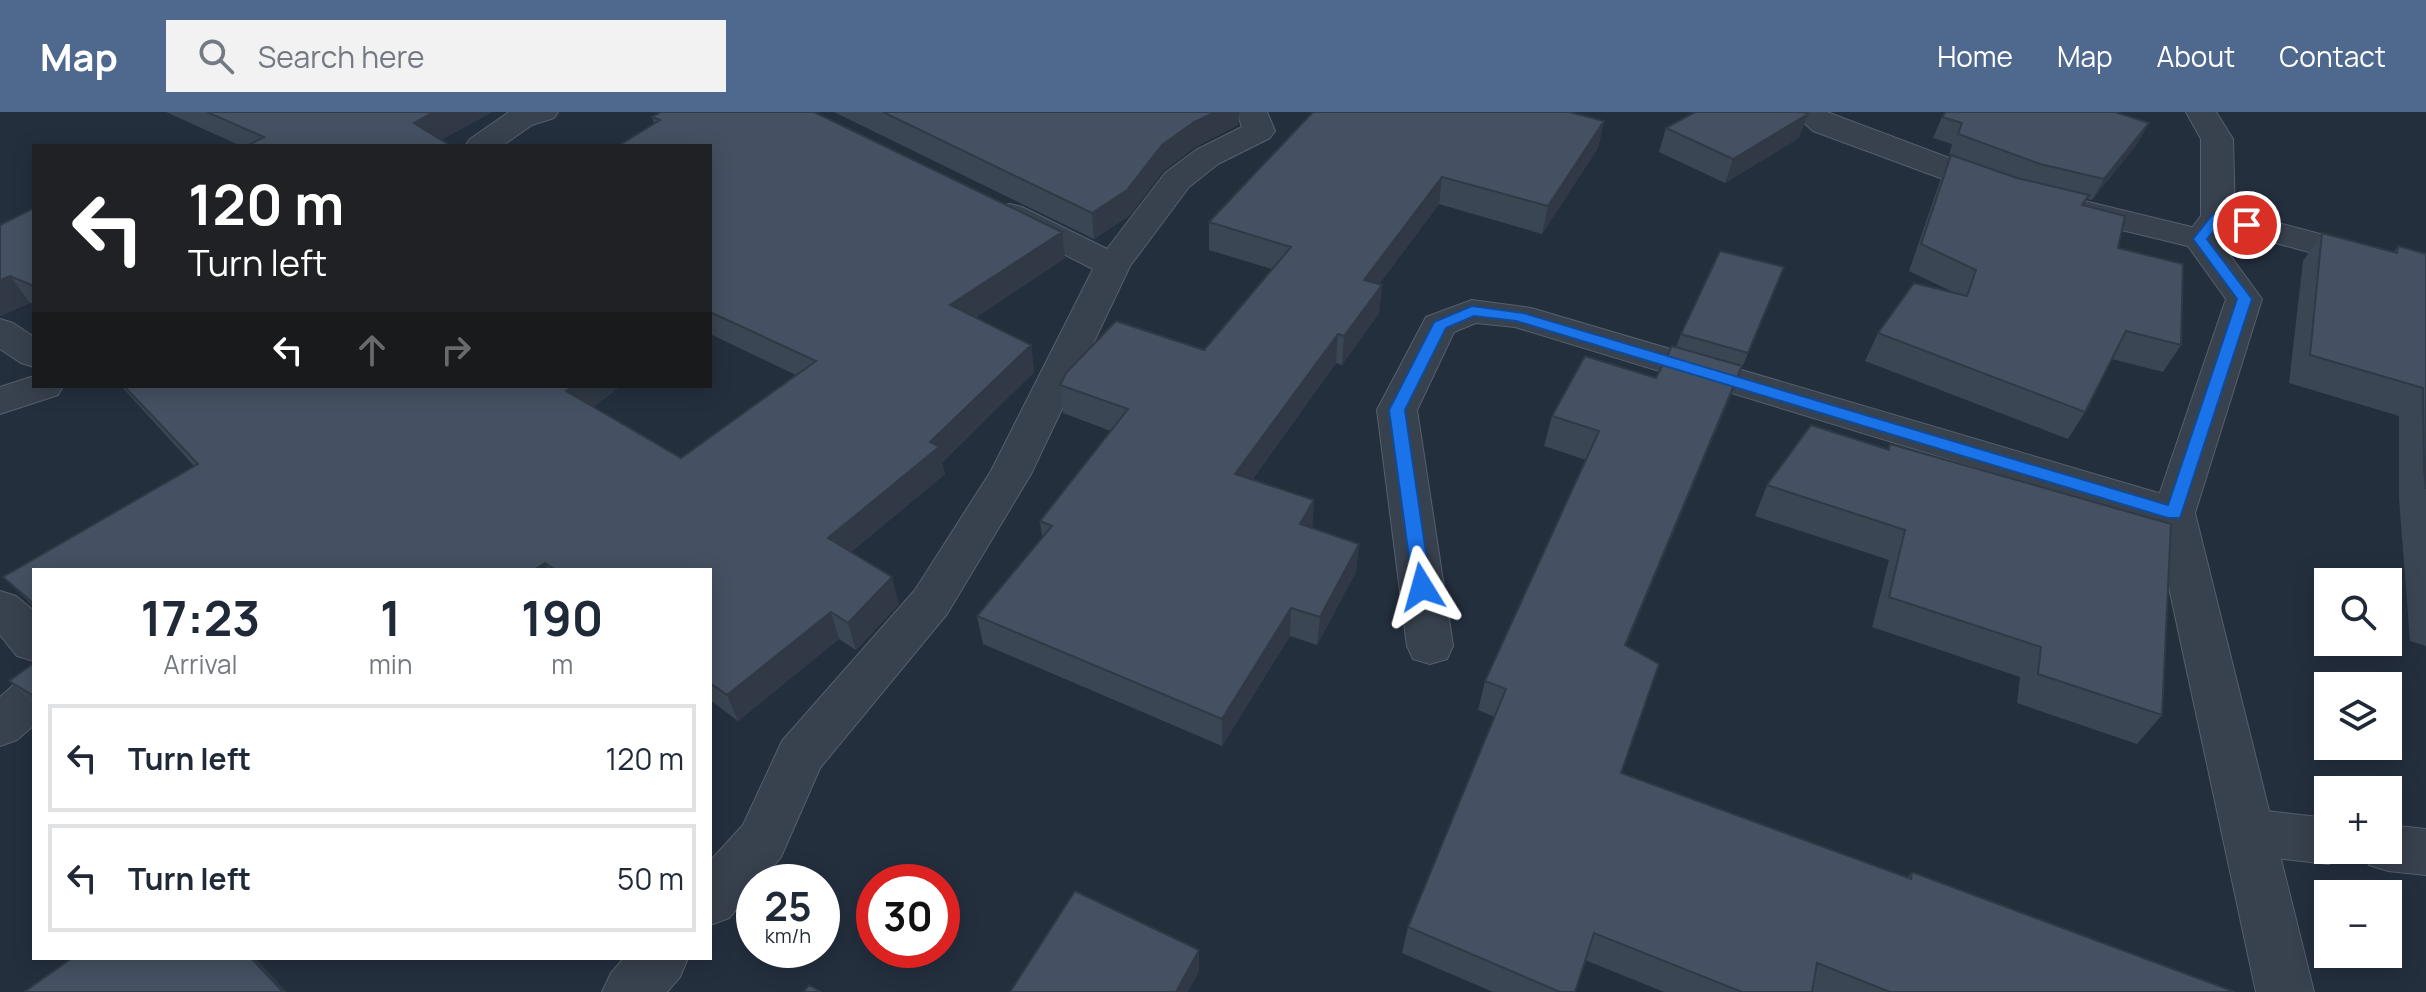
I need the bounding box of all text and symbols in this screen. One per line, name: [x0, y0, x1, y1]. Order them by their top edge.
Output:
search box: [166, 20, 726, 92]
text: Map: [40, 30, 118, 82]
icon: search: [194, 34, 238, 78]
text: Search here: [258, 36, 425, 77]
text: Home: [1937, 37, 2013, 75]
text: Map: [2057, 37, 2113, 75]
text: About: [2157, 37, 2235, 75]
text: Contact: [2279, 37, 2386, 75]
text: 120 m: [188, 165, 344, 242]
icon: left: [56, 176, 160, 280]
pin: [2213, 191, 2281, 259]
icon: arrive: [2225, 203, 2269, 247]
text: Turn left: [188, 238, 327, 287]
icon: left: [266, 328, 310, 372]
icon: ahead: [350, 328, 394, 372]
icon: right: [434, 328, 478, 372]
position arrow: [1380, 545, 1464, 629]
map controls: [2314, 568, 2402, 968]
button: search: [2314, 568, 2402, 656]
text: 17:23: [141, 585, 260, 650]
text: 1: [380, 585, 401, 650]
text: 190: [521, 585, 603, 650]
text: Arrival: [163, 646, 238, 682]
text: min: [369, 646, 412, 682]
text: m: [551, 646, 573, 682]
button: layers: [2314, 672, 2402, 760]
icon: left: [60, 736, 104, 780]
text: Turn left: [128, 738, 251, 779]
text: 120 m: [605, 738, 684, 779]
button: +: [2314, 776, 2402, 864]
icon: left: [60, 856, 104, 900]
text: Turn left: [128, 858, 251, 899]
text: 50 m: [617, 858, 684, 899]
speed limit sign: 30: [856, 864, 960, 968]
text: 25: [764, 878, 812, 933]
button: −: [2314, 880, 2402, 968]
text: km/h: [765, 922, 811, 949]

